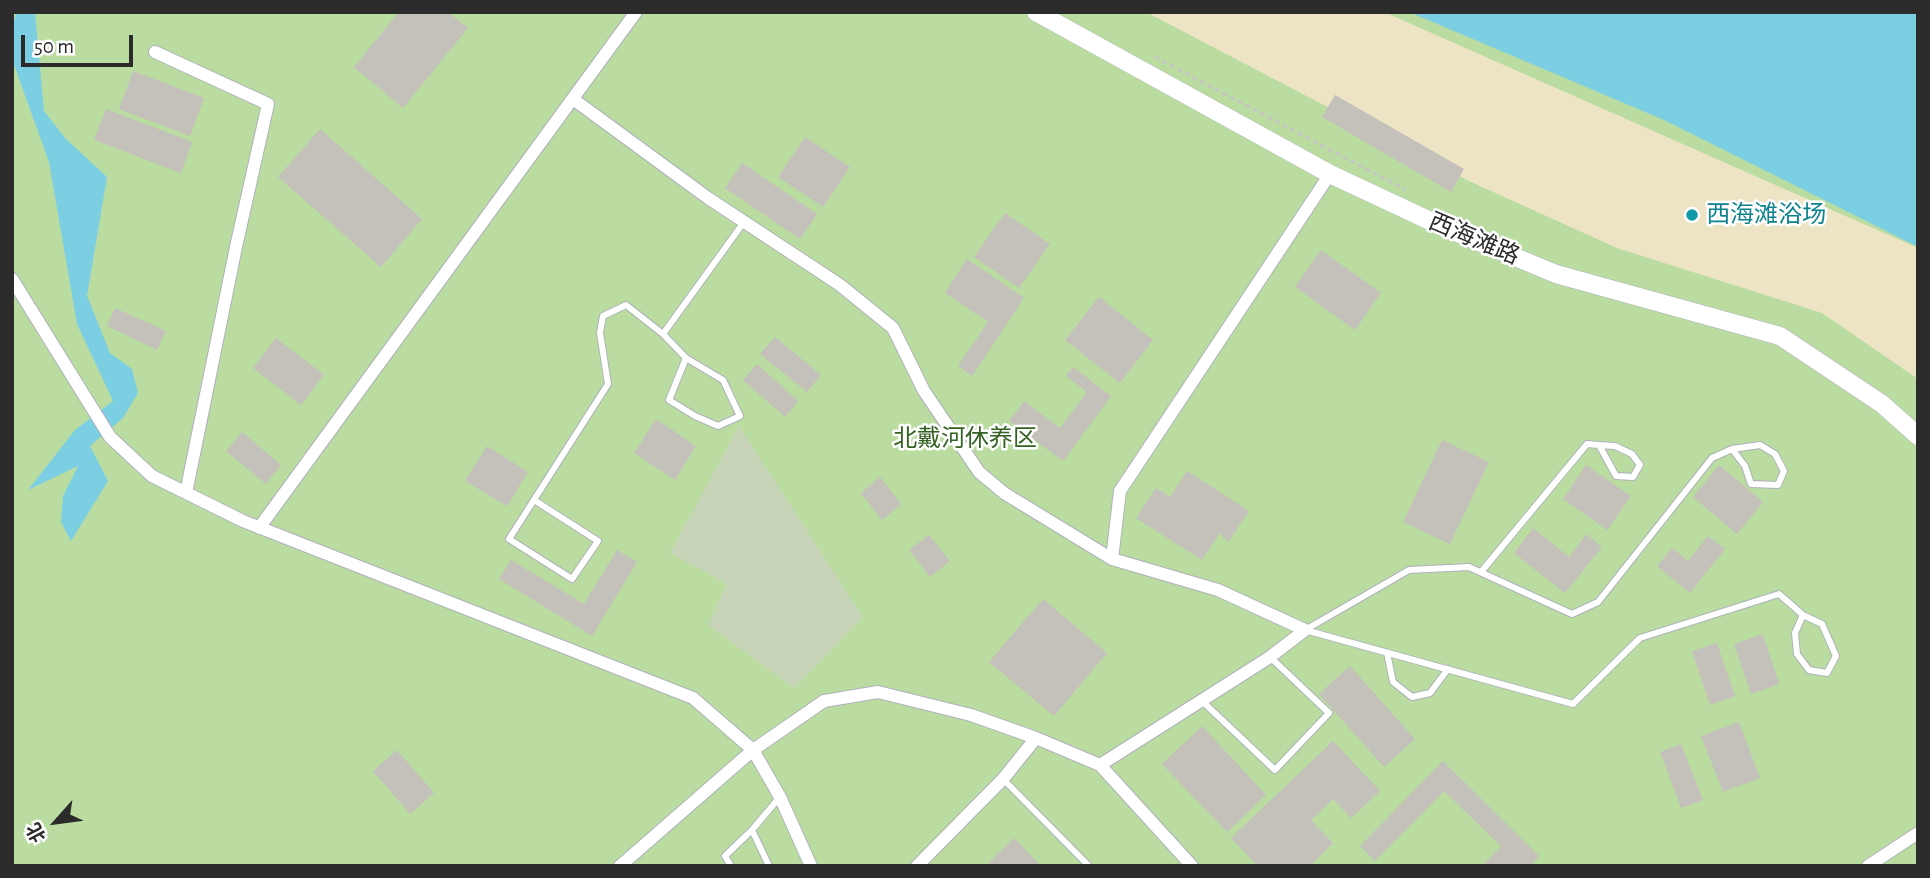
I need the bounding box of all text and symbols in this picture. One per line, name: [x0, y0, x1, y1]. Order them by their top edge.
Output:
scale bar: [24, 21, 136, 65]
text: 50 m: [34, 36, 74, 57]
place label: 西海滩浴场: [1706, 201, 1826, 229]
street label: 西海滩路: [1424, 207, 1524, 271]
marker: 西海滩浴场: [1684, 207, 1700, 223]
park label: 北戴河休养区: [893, 425, 1037, 453]
north arrow: [21, 787, 91, 857]
text: 北: [24, 819, 50, 845]

